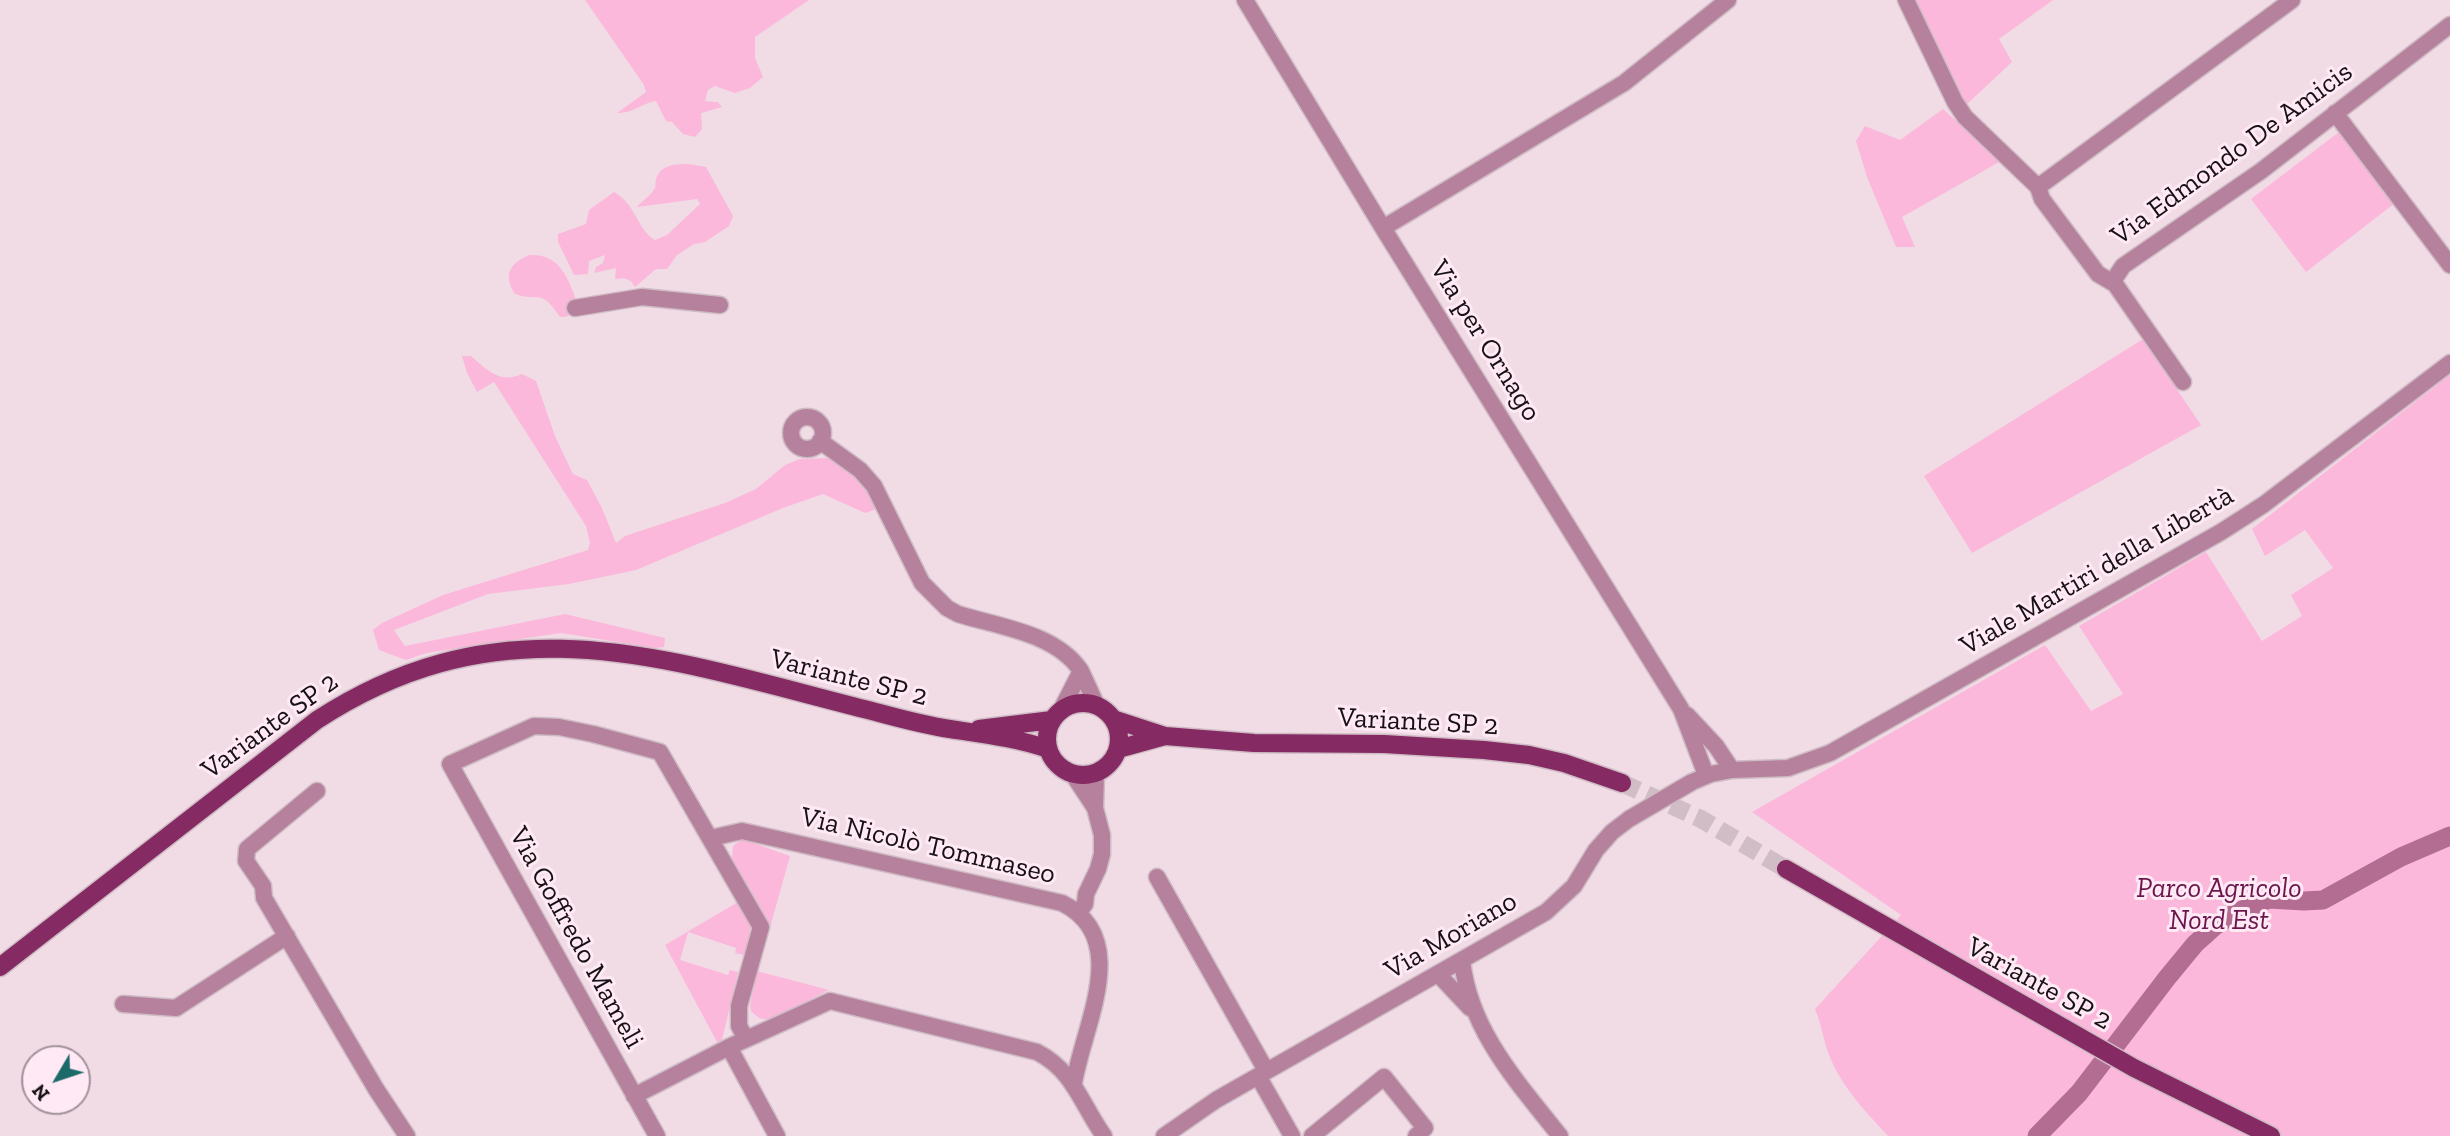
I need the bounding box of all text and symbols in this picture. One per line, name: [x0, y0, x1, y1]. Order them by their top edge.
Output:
street label: Via Edmondo De Amicis: [2105, 55, 2359, 253]
street label: Via per Ornago: [1422, 254, 1548, 428]
street label: Viale Martiri della Libertà: [1954, 479, 2240, 663]
street label: Variante SP 2: [767, 642, 931, 714]
street label: Variante SP 2: [195, 665, 345, 787]
street label: Variante SP 2: [1337, 701, 1499, 743]
street label: Via Nicolò Tommaseo: [797, 800, 1059, 892]
street label: Via Goffredo Mameli: [501, 821, 651, 1055]
park label: Parco Agricolo Nord Est: [2136, 872, 2302, 938]
street label: Via Moriano: [1379, 885, 1523, 987]
street label: Variante SP 2: [1961, 930, 2117, 1038]
north arrow: [21, 1045, 91, 1115]
text: N: [27, 1079, 54, 1105]

